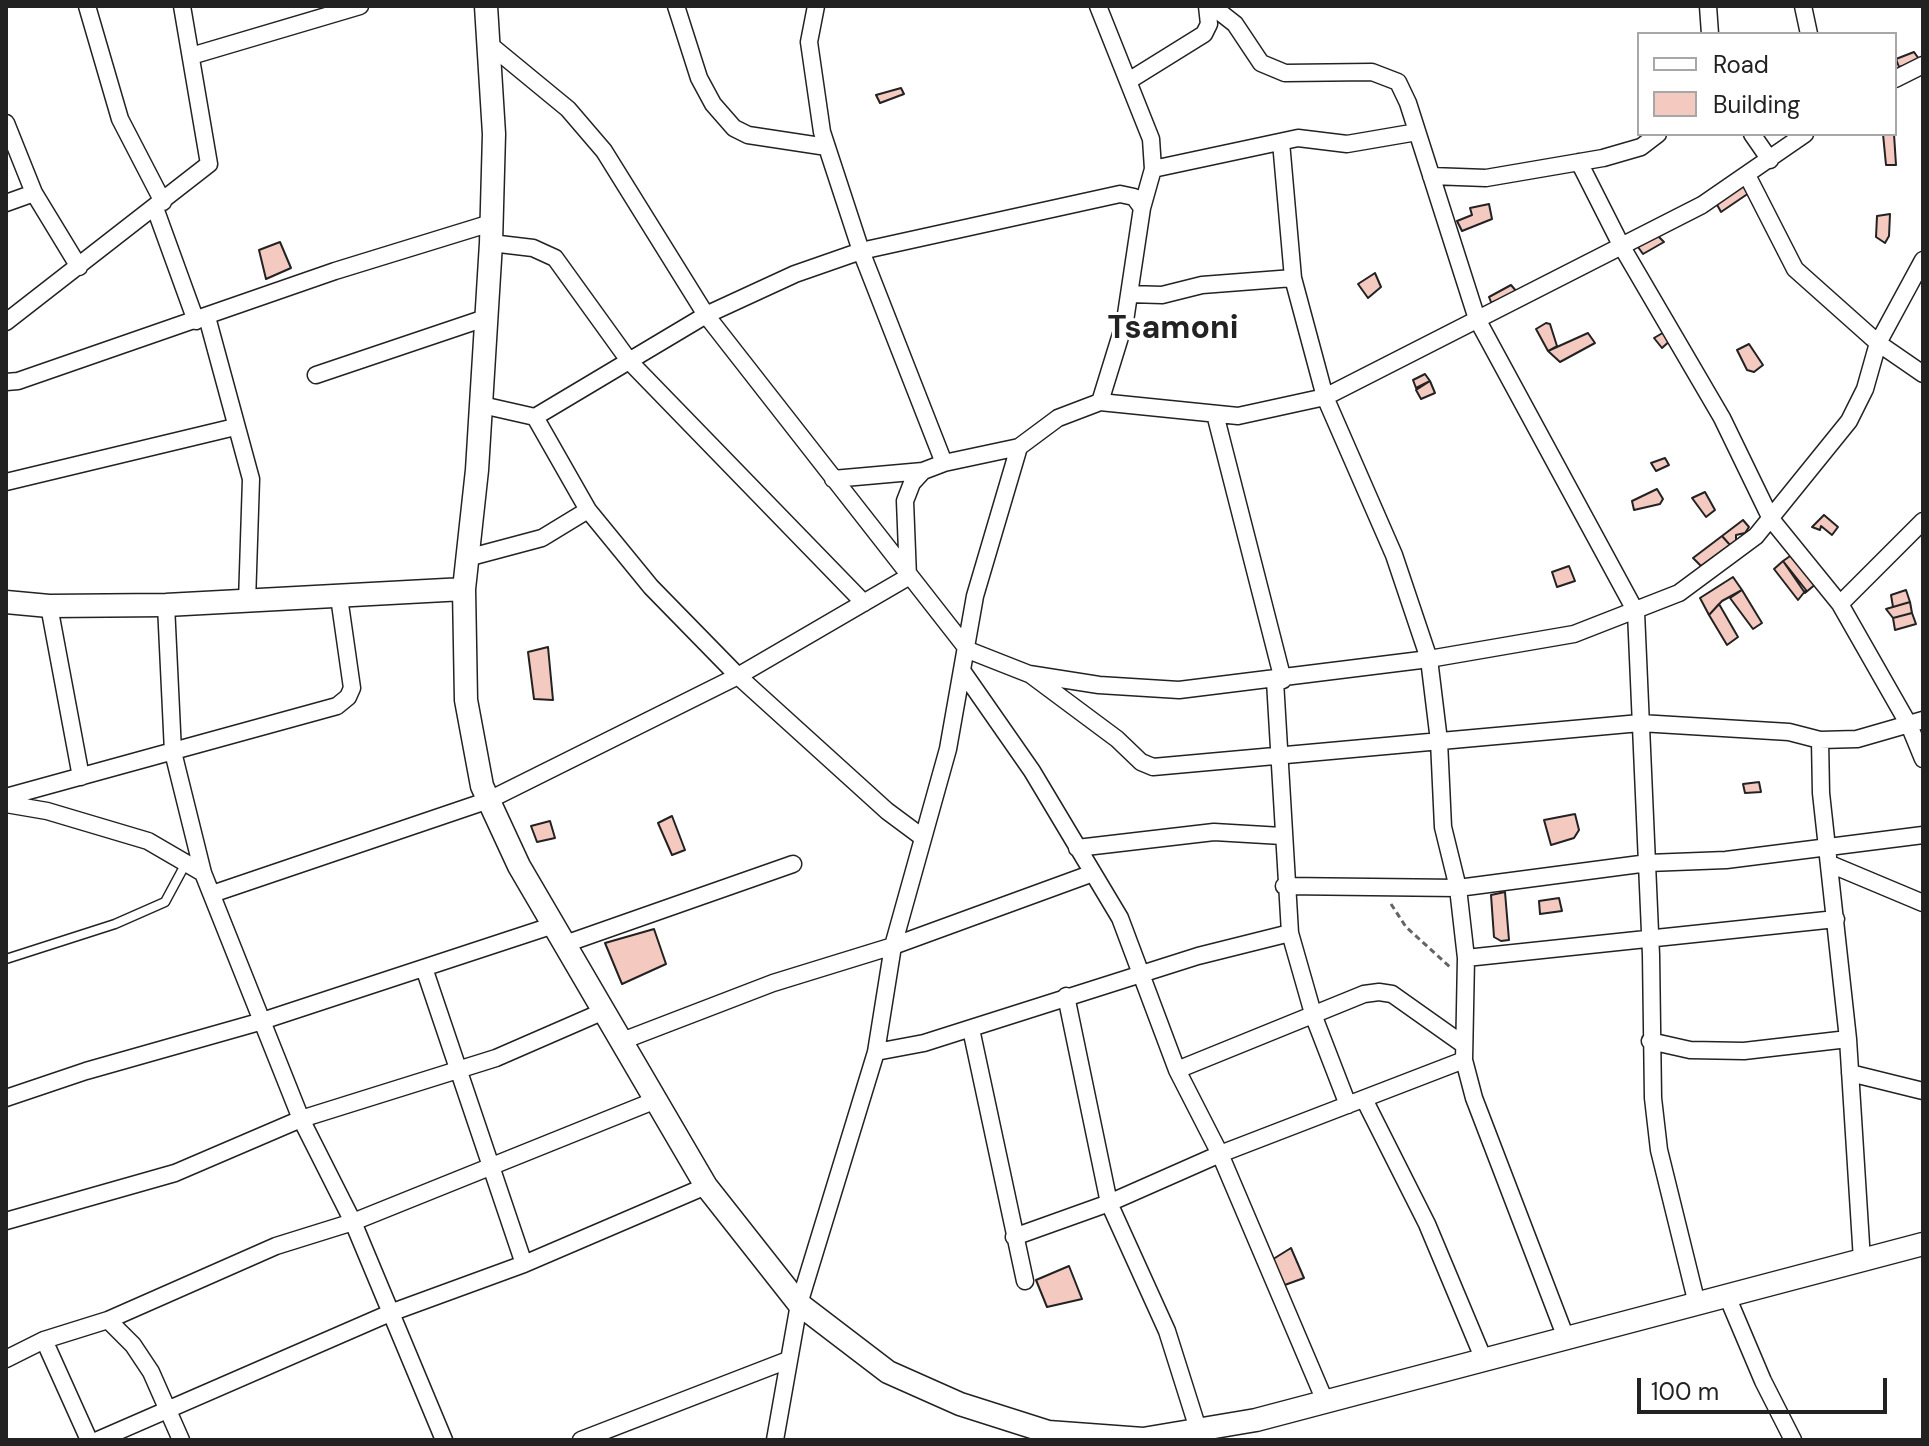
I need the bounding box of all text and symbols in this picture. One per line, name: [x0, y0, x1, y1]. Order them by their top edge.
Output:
legend: [1637, 32, 1897, 136]
text: Road: [1713, 49, 1769, 80]
text: Building: [1713, 89, 1800, 120]
district label: Tsamoni: [1108, 311, 1238, 349]
scale bar: [1641, 1362, 1891, 1412]
text: 100 m: [1651, 1376, 1719, 1407]

